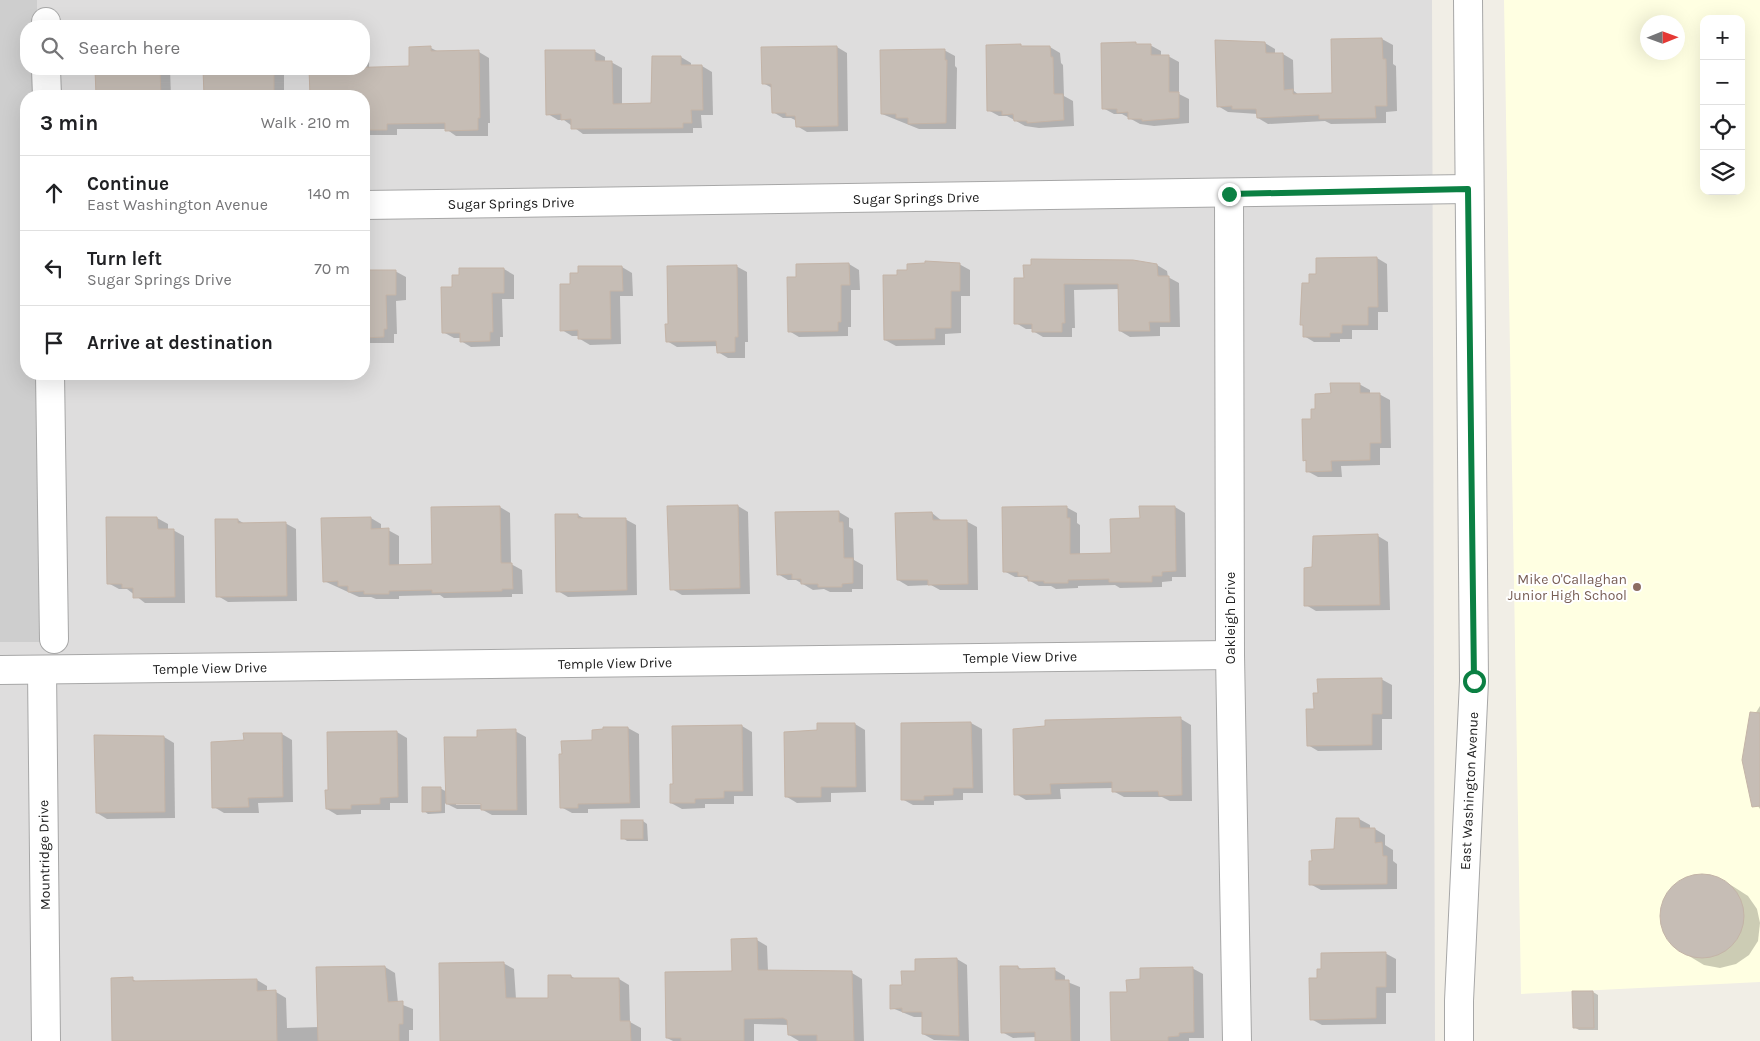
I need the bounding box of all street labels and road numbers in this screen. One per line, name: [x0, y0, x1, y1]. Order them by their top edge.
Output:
street label: Sugar Springs Drive: [853, 189, 979, 208]
street label: Sugar Springs Drive: [448, 194, 574, 213]
street label: Oakleigh Drive: [1222, 572, 1239, 664]
street label: Temple View Drive: [963, 648, 1077, 667]
street label: Temple View Drive: [558, 654, 672, 673]
street label: Temple View Drive: [153, 659, 267, 678]
street label: East Washington Avenue: [1457, 711, 1482, 871]
street label: Mountridge Drive: [35, 800, 54, 910]

